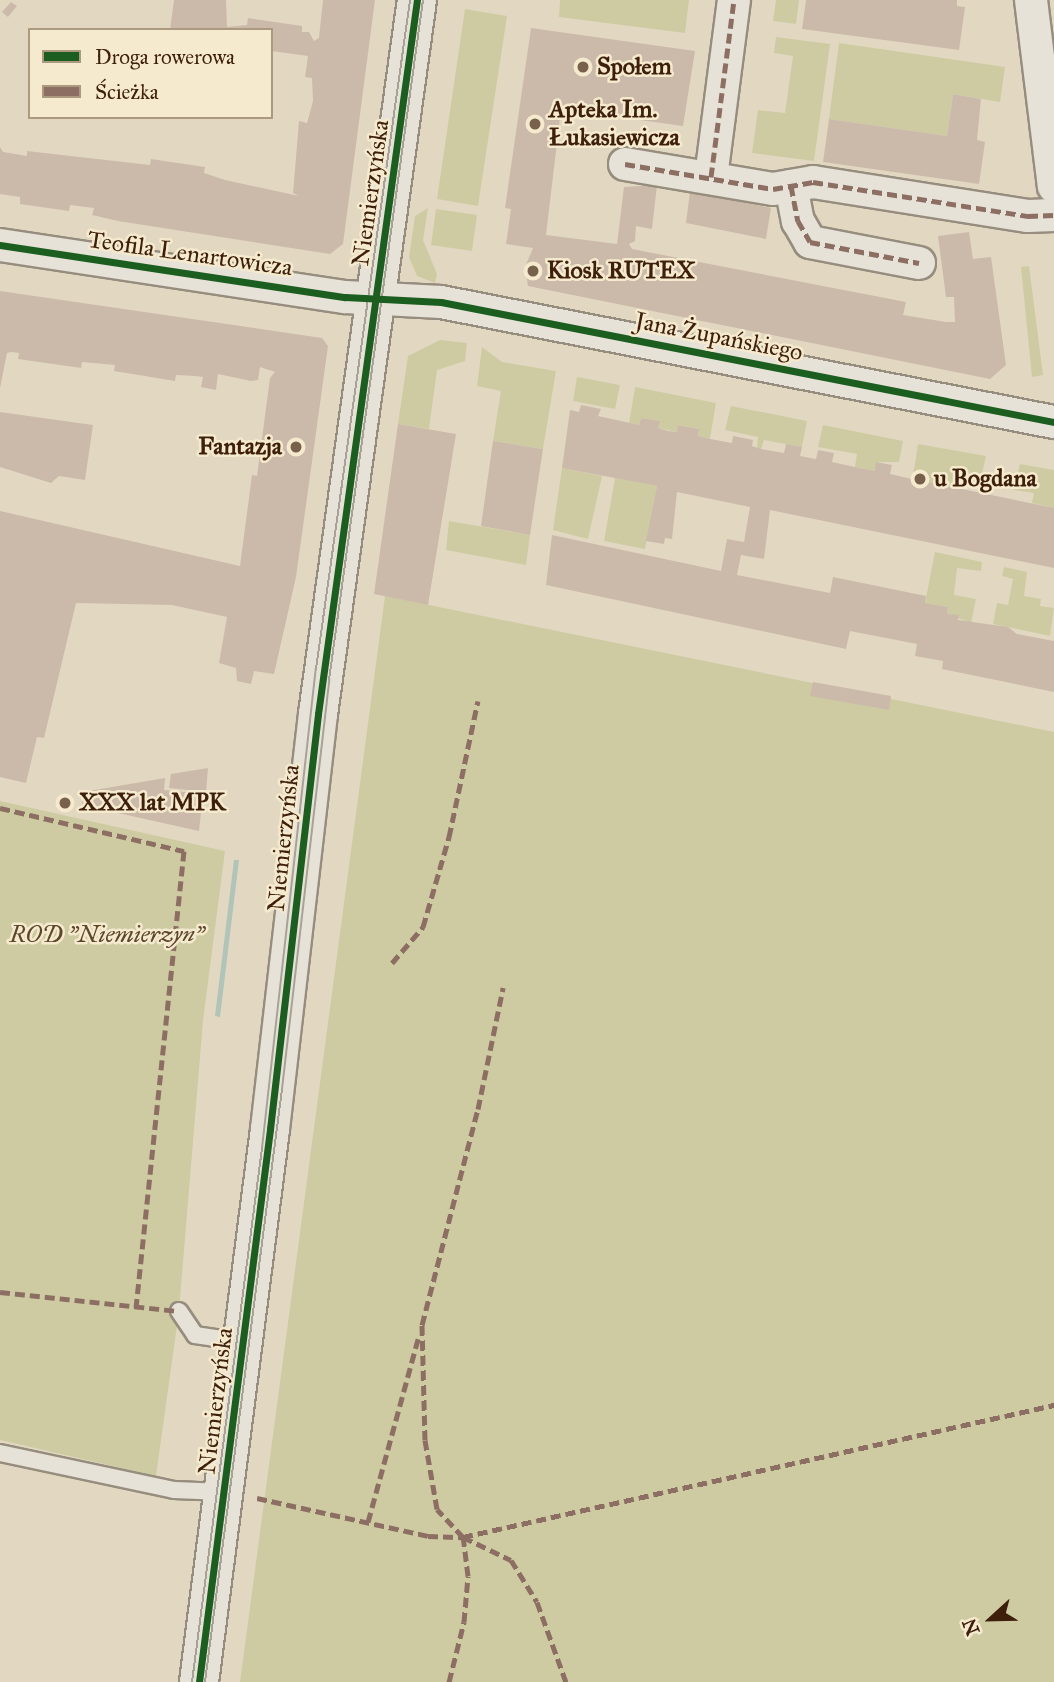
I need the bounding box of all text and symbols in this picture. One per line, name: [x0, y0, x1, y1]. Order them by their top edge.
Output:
legend: [28, 28, 273, 119]
text: Droga rowerowa: [95, 44, 235, 70]
place label: Społem: [597, 53, 672, 81]
marker: Społem: [575, 59, 591, 75]
text: Ścieżka: [95, 79, 159, 105]
place label: Apteka Im. Łukasiewicza: [549, 96, 680, 152]
marker: Apteka Im. Łukasiewicza: [527, 116, 543, 132]
street label: Niemierzyńska: [346, 118, 396, 268]
street label: Teofila Lenartowicza: [86, 225, 294, 283]
place label: Kiosk RUTEX: [547, 257, 695, 285]
marker: Kiosk RUTEX: [525, 263, 541, 279]
street label: Jana Żupańskiego: [633, 307, 805, 367]
place label: Fantazja: [198, 433, 282, 461]
marker: Fantazja: [288, 439, 304, 455]
place label: u Bogdana: [934, 465, 1037, 493]
marker: u Bogdana: [912, 471, 928, 487]
street label: Niemierzyńska: [262, 763, 306, 913]
place label: XXX lat MPK: [79, 789, 226, 817]
marker: XXX lat MPK: [57, 795, 73, 811]
park label: ROD "Niemierzyn": [10, 921, 204, 949]
street label: Niemierzyńska: [193, 1326, 239, 1476]
north arrow: [956, 1584, 1026, 1654]
text: N: [957, 1615, 985, 1639]

